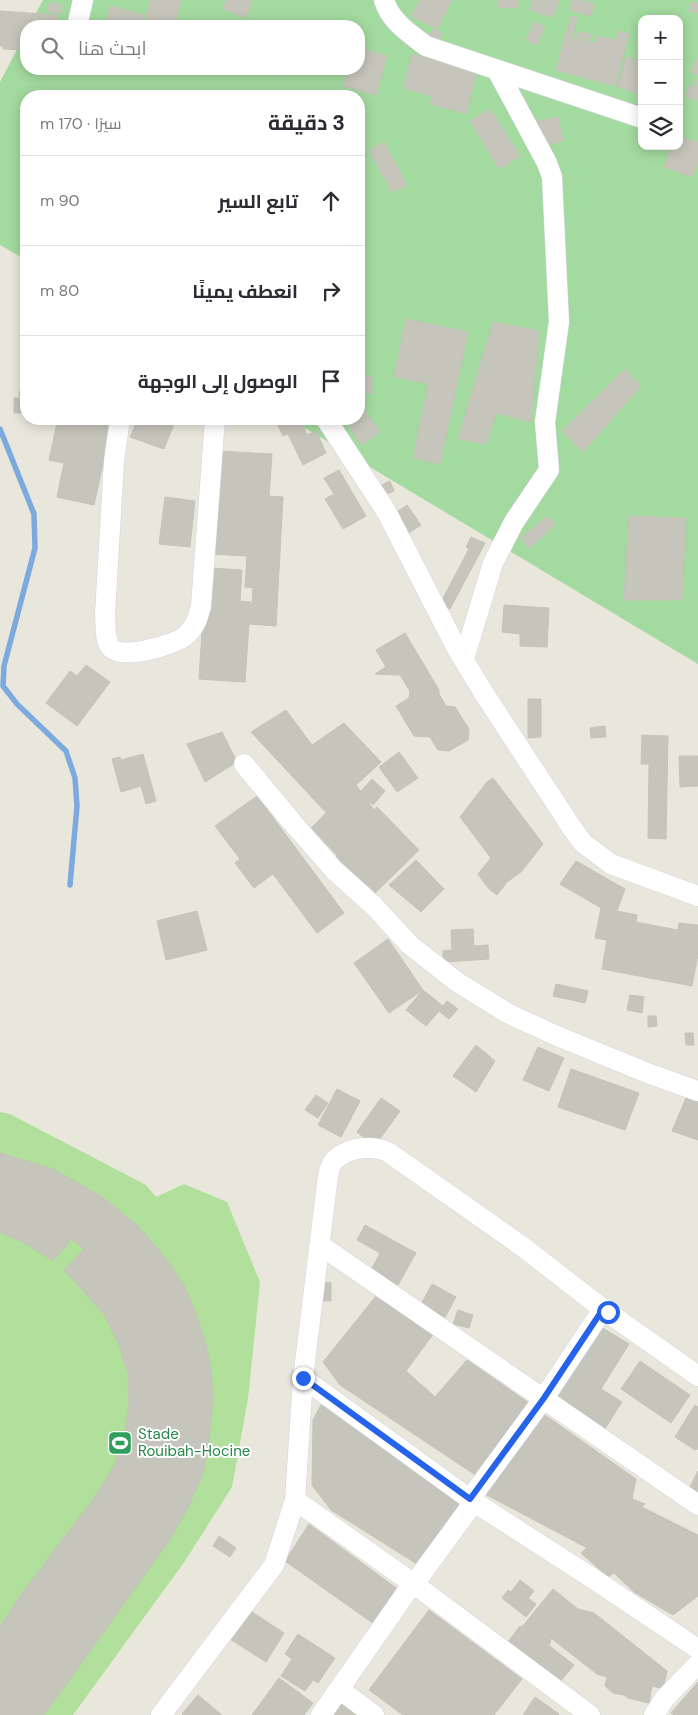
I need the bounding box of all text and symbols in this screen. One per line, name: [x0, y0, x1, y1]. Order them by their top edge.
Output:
map controls: [638, 15, 683, 150]
button: +: [638, 15, 683, 60]
search box: [20, 20, 365, 75]
icon: search: [38, 34, 66, 62]
text: ابحث هنا: [78, 36, 147, 61]
button: −: [638, 60, 683, 105]
button: layers: [638, 105, 683, 150]
text: 3 دقيقة: [268, 109, 345, 137]
text: سيرًا · 170 m: [40, 113, 122, 134]
icon: ahead: [317, 187, 345, 215]
text: تابع السير: [218, 189, 298, 214]
text: 90 m: [40, 190, 80, 211]
icon: right: [317, 277, 345, 305]
text: انعطف يمينًا: [192, 279, 298, 304]
text: 80 m: [40, 280, 79, 301]
icon: arrive: [317, 367, 345, 395]
text: الوصول إلى الوجهة: [138, 369, 298, 394]
route start: [597, 1301, 620, 1324]
route end: [292, 1367, 315, 1390]
place label: Stade Rouibah-Hocine: [138, 1424, 250, 1461]
sports icon: Stade Rouibah-Hocine: [107, 1430, 133, 1456]

